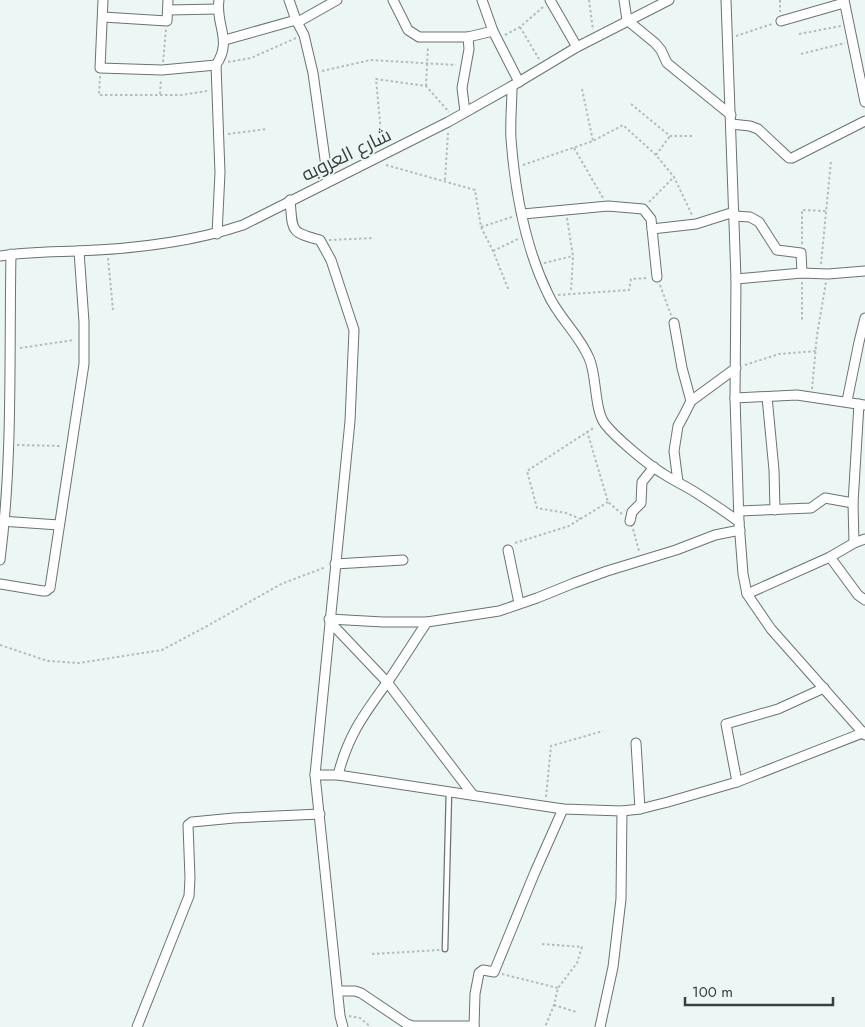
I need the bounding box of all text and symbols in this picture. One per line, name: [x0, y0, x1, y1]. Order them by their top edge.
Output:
street label: شارع العروبه: [297, 121, 396, 188]
scale bar: [685, 974, 832, 1006]
text: 100 m: [692, 981, 733, 1003]

